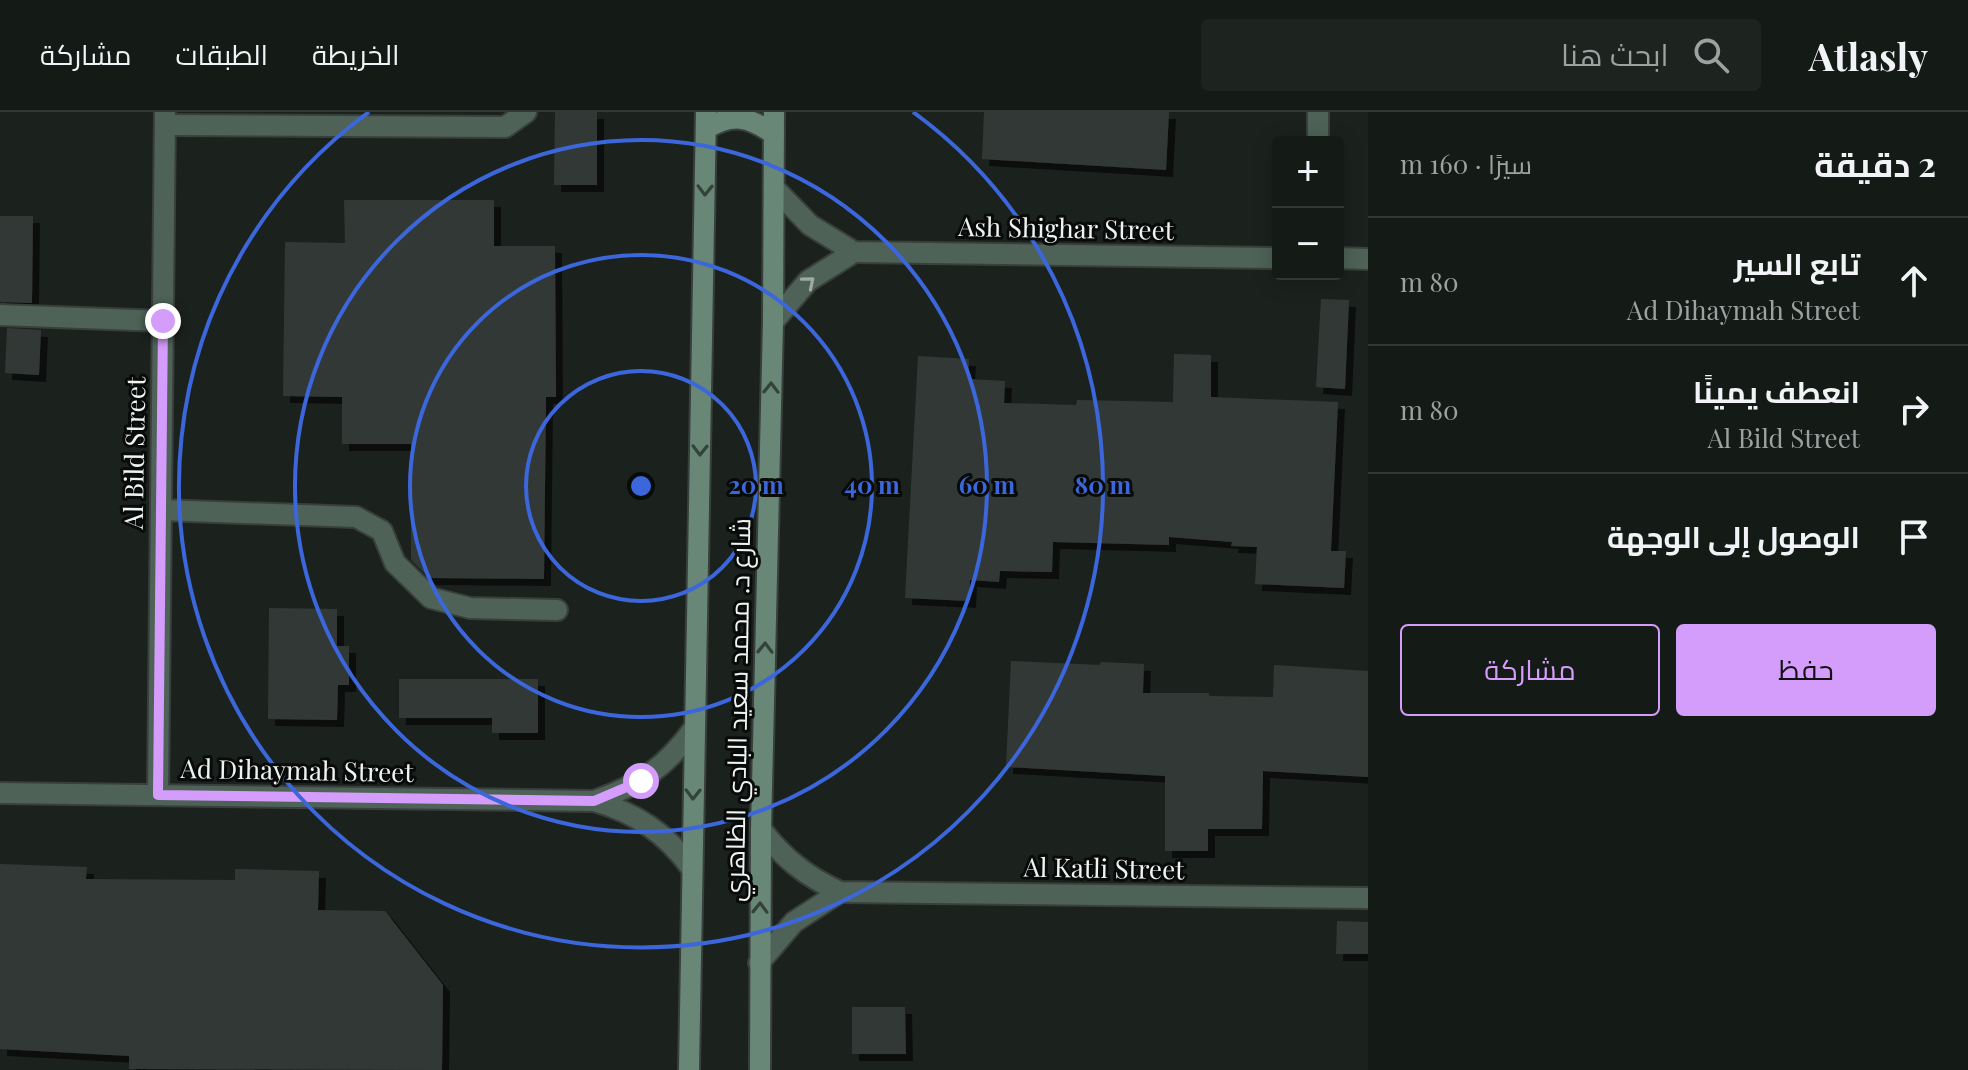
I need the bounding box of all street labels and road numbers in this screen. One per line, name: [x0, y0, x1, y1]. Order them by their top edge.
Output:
street label: Ash Shighar Street: [957, 208, 1175, 247]
street label: Al Bild Street: [115, 376, 152, 531]
street label: شارع د. محمد سعيد البادي الظاهري: [716, 518, 761, 902]
street label: Ad Dihaymah Street: [179, 750, 415, 789]
street label: Al Katli Street: [1022, 849, 1186, 886]

